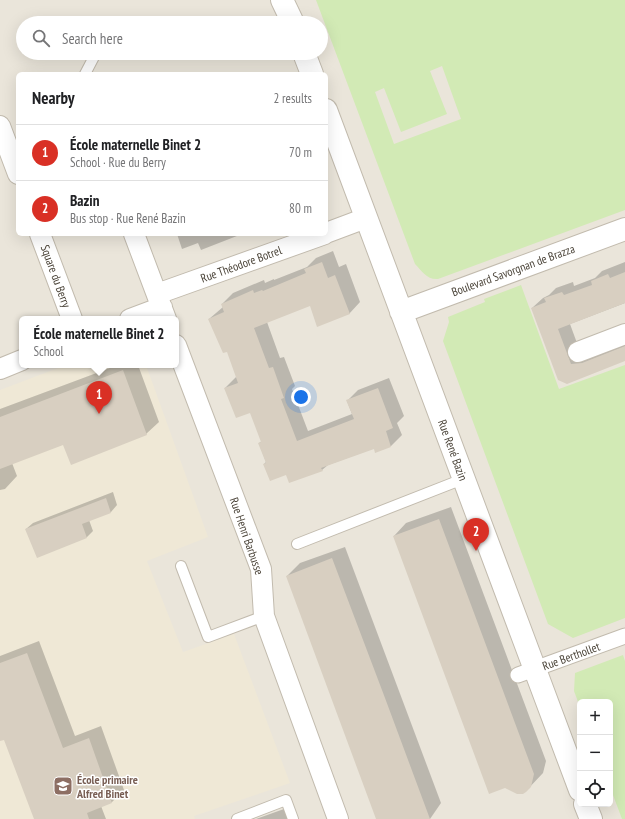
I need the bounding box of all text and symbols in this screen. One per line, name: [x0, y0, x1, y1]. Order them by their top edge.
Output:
search box: [16, 16, 328, 60]
icon: search: [30, 27, 52, 49]
text: Search here: [62, 29, 123, 48]
text: Nearby: [32, 87, 75, 109]
text: 2 results: [273, 90, 312, 107]
text: École maternelle Binet 2: [70, 135, 201, 154]
text: 1: [42, 144, 48, 161]
text: 70 m: [289, 144, 312, 161]
text: School · Rue du Berry: [70, 154, 166, 171]
text: Bazin: [70, 191, 99, 210]
text: 2: [42, 200, 48, 217]
text: 80 m: [289, 200, 312, 217]
text: Bus stop · Rue René Bazin: [70, 210, 186, 227]
street label: Boulevard Savorgnan de Brazza: [449, 241, 577, 299]
street label: Rue Théodore Botrel: [198, 242, 284, 286]
street label: Square du Berry: [38, 243, 74, 310]
popup: [19, 316, 179, 368]
text: École maternelle Binet 2: [33, 324, 165, 343]
text: School: [33, 343, 64, 360]
pin: 1: [86, 381, 112, 414]
your location: [291, 387, 311, 407]
street label: Rue René Bazin: [435, 417, 471, 483]
street label: Rue Henri Barbusse: [227, 495, 267, 577]
pin: 2: [463, 518, 489, 551]
street label: Rue Berthollet: [540, 638, 603, 673]
map controls: [577, 699, 613, 807]
button: +: [577, 699, 613, 735]
button: −: [577, 735, 613, 771]
button: locate: [577, 771, 613, 807]
place label: École primaire Alfred Binet: [76, 772, 138, 801]
school or university icon: École primaire Alfred Binet: [52, 775, 74, 797]

